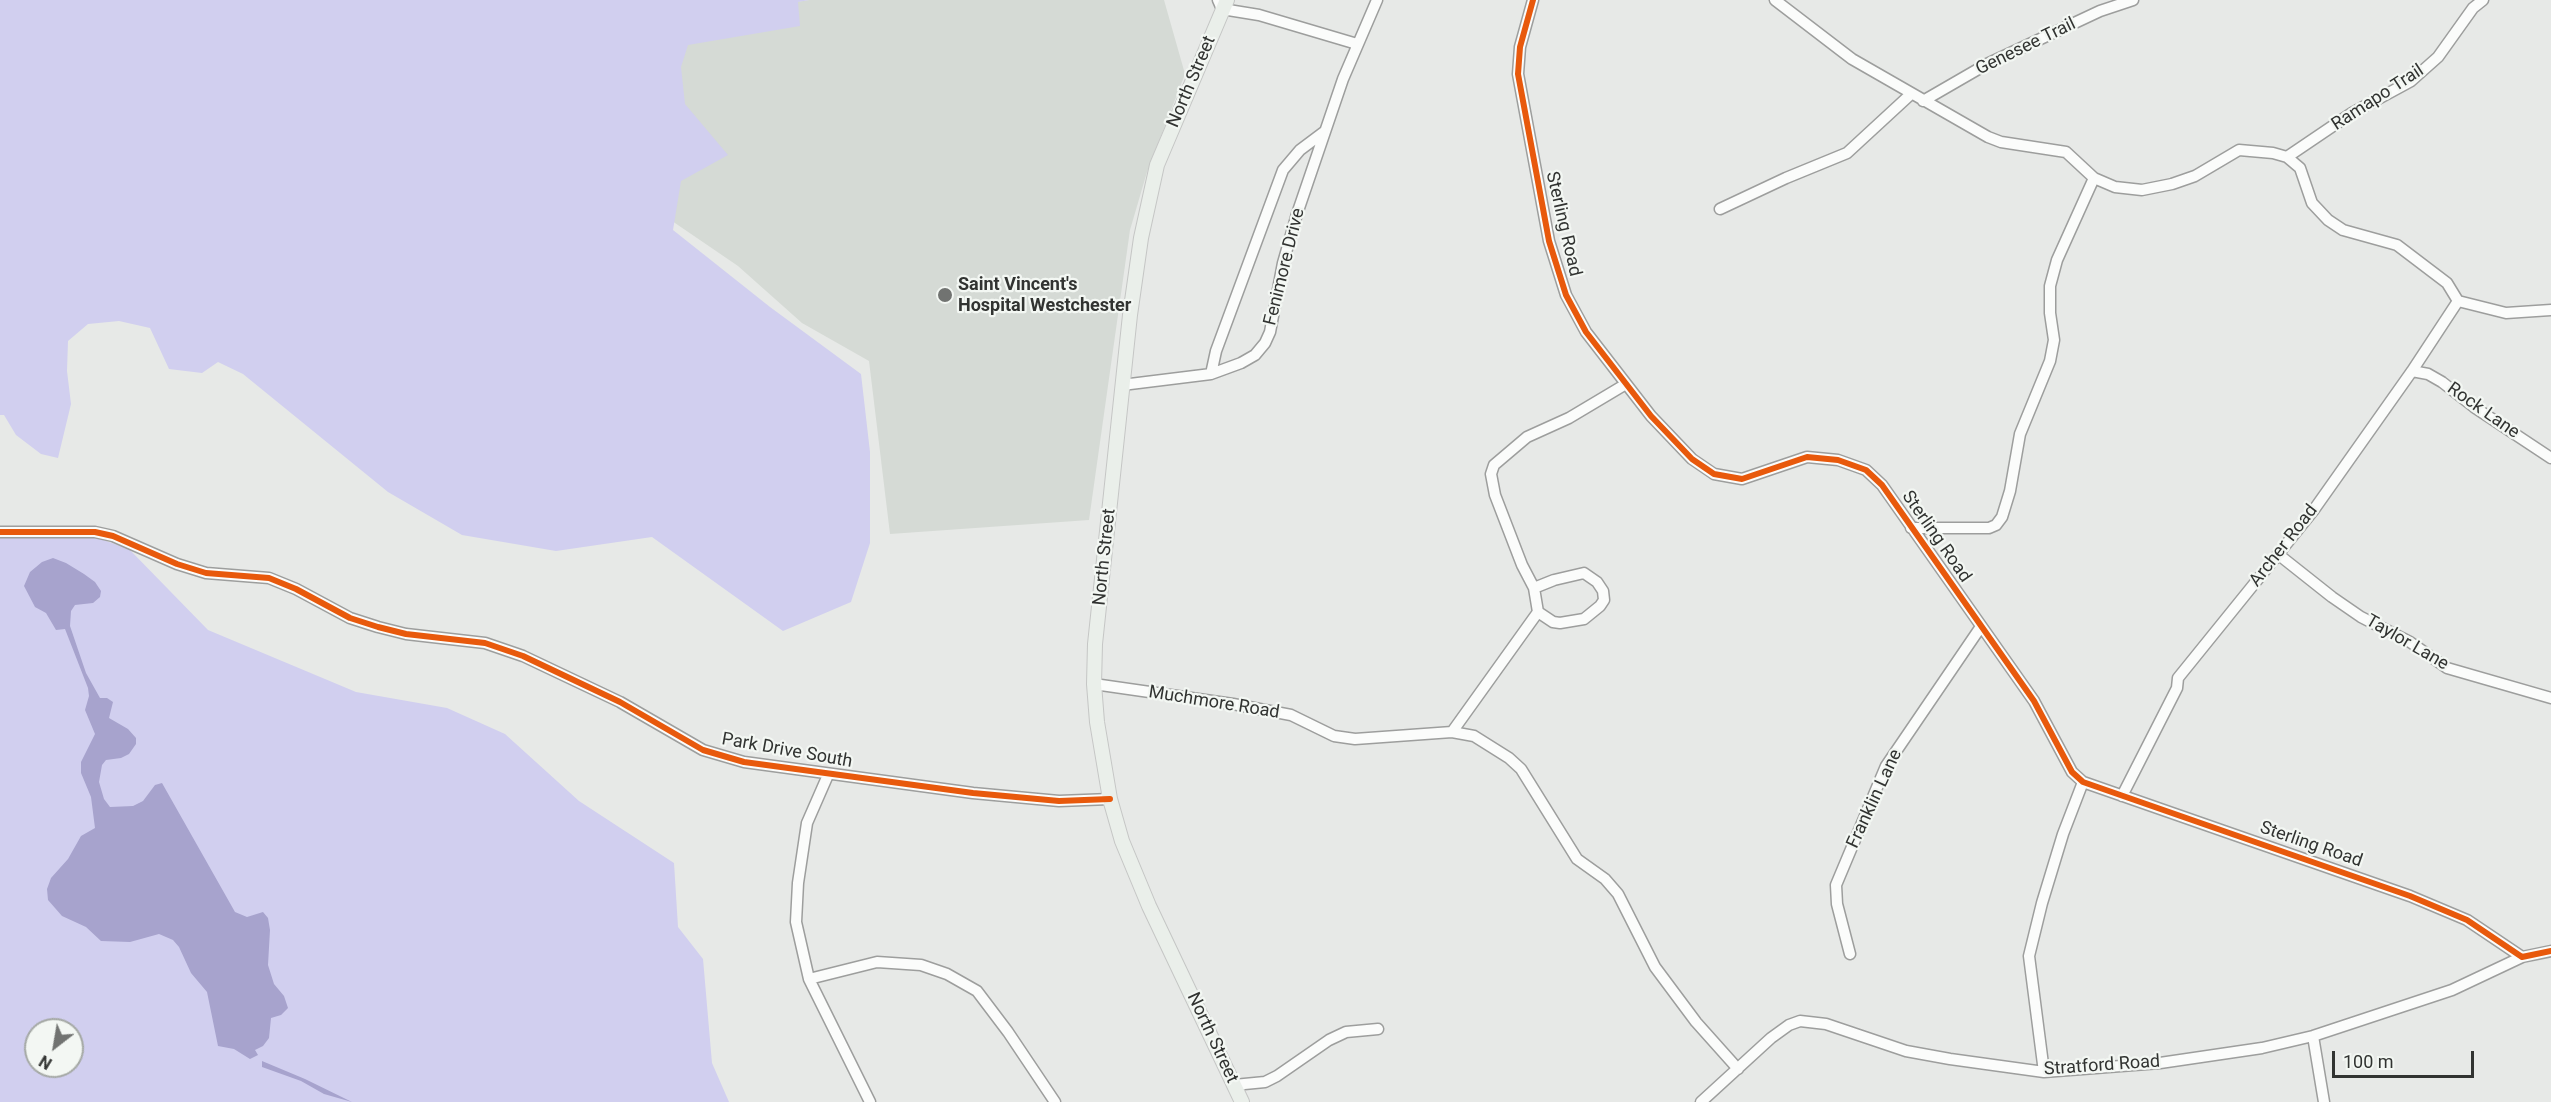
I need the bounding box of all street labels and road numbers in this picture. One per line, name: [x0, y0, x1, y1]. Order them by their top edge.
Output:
street label: Genesee Trail: [1973, 14, 2079, 80]
street label: North Street: [1163, 33, 1221, 131]
street label: Ramapo Trail: [2328, 60, 2428, 136]
street label: Sterling Road: [1540, 170, 1586, 278]
street label: Fenimore Drive: [1260, 206, 1310, 328]
street label: Rock Lane: [2443, 378, 2523, 444]
street label: Sterling Road: [1897, 487, 1975, 587]
street label: Archer Road: [2245, 501, 2323, 591]
street label: North Street: [1089, 507, 1121, 607]
street label: Taylor Lane: [2362, 611, 2452, 675]
street label: Muchmore Road: [1147, 682, 1281, 724]
street label: Park Drive South: [720, 729, 854, 773]
street label: Franklin Lane: [1843, 746, 1907, 852]
street label: Sterling Road: [2257, 817, 2365, 873]
street label: North Street: [1182, 989, 1242, 1087]
street label: Stratford Road: [2043, 1051, 2161, 1081]

